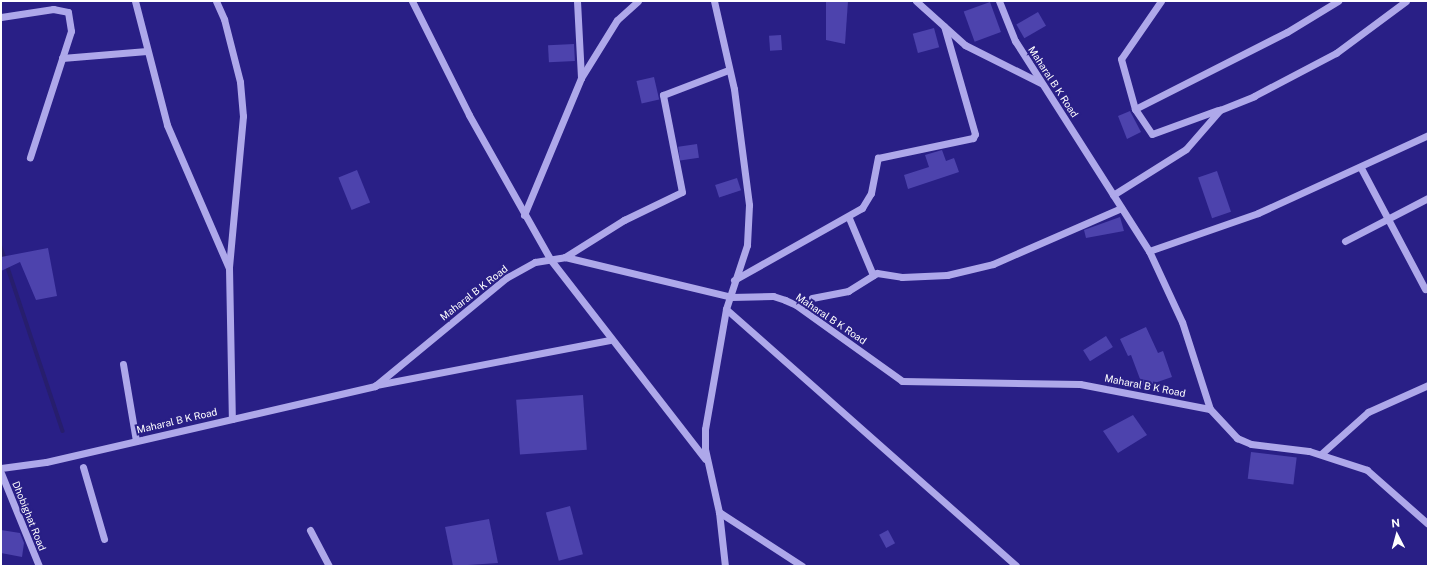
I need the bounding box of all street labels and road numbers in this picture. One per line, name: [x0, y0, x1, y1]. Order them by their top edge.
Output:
street label: Maharal B K Road: [1026, 44, 1080, 120]
street label: Maharal B K Road: [438, 263, 510, 323]
street label: Maharal B K Road: [793, 291, 869, 347]
street label: Maharal B K Road: [1103, 372, 1187, 400]
street label: Maharal B K Road: [135, 406, 219, 436]
street label: Dhobighat Road: [10, 479, 48, 553]

